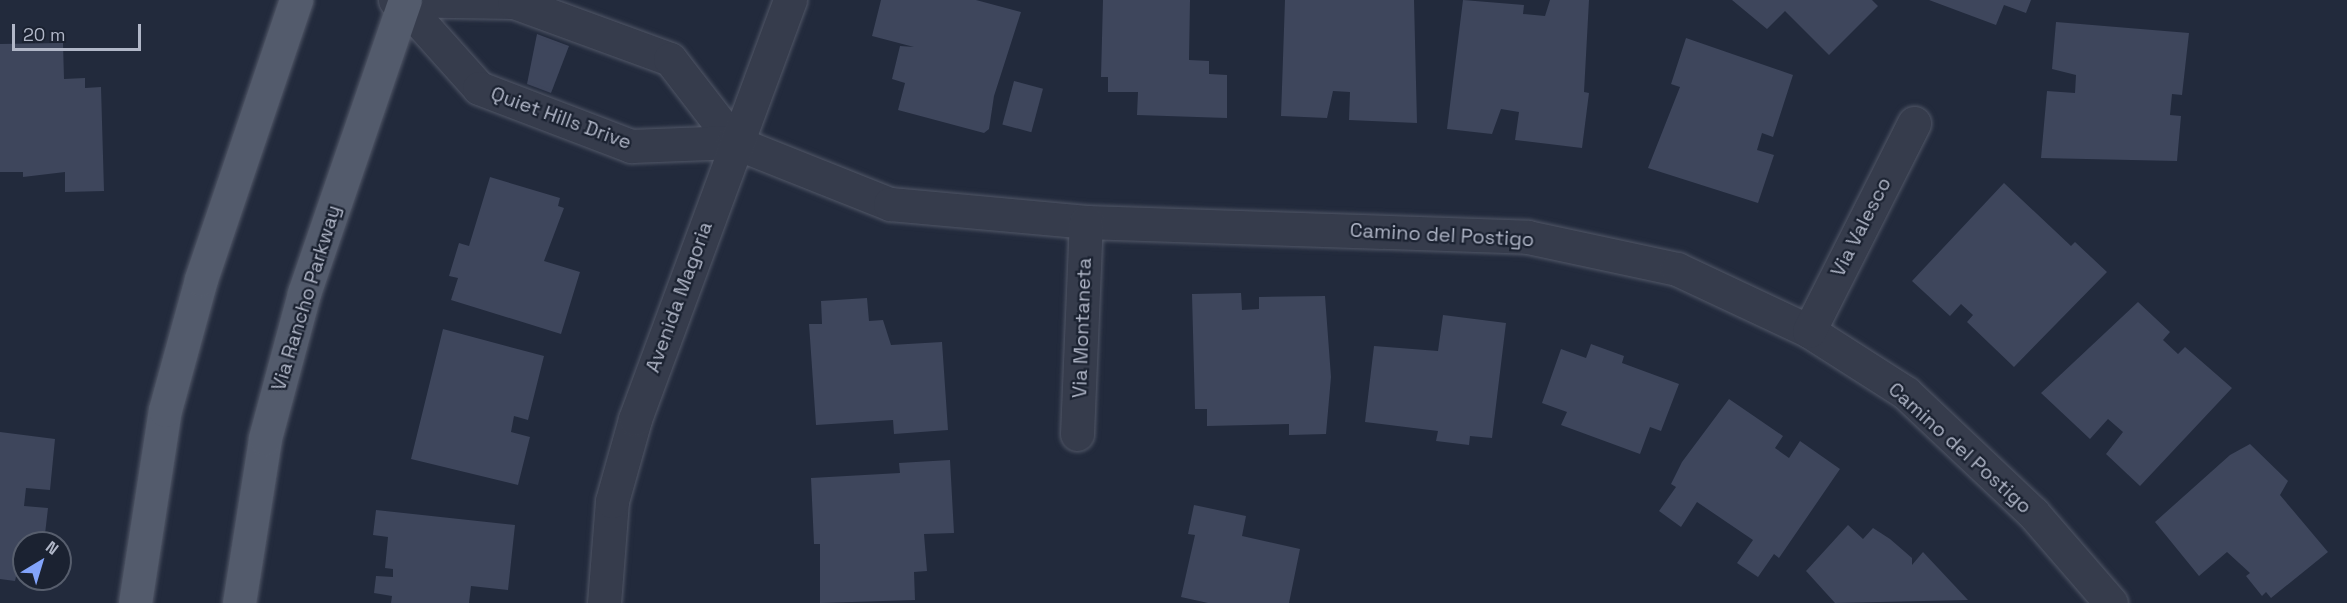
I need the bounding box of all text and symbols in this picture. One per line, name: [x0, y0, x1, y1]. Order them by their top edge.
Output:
scale bar: [15, 12, 144, 50]
text: 20 m: [23, 23, 66, 46]
street label: Quiet Hills Drive: [487, 81, 635, 155]
street label: Via Valesco: [1826, 173, 1896, 281]
street label: Via Rancho Parkway: [266, 202, 346, 394]
street label: Avenida Magoria: [641, 218, 717, 376]
street label: Camino del Postigo: [1349, 218, 1535, 252]
street label: Via Montaneta: [1068, 257, 1096, 399]
street label: Camino del Postigo: [1883, 377, 2037, 519]
north arrow: [12, 531, 72, 591]
text: N: [41, 536, 63, 560]

